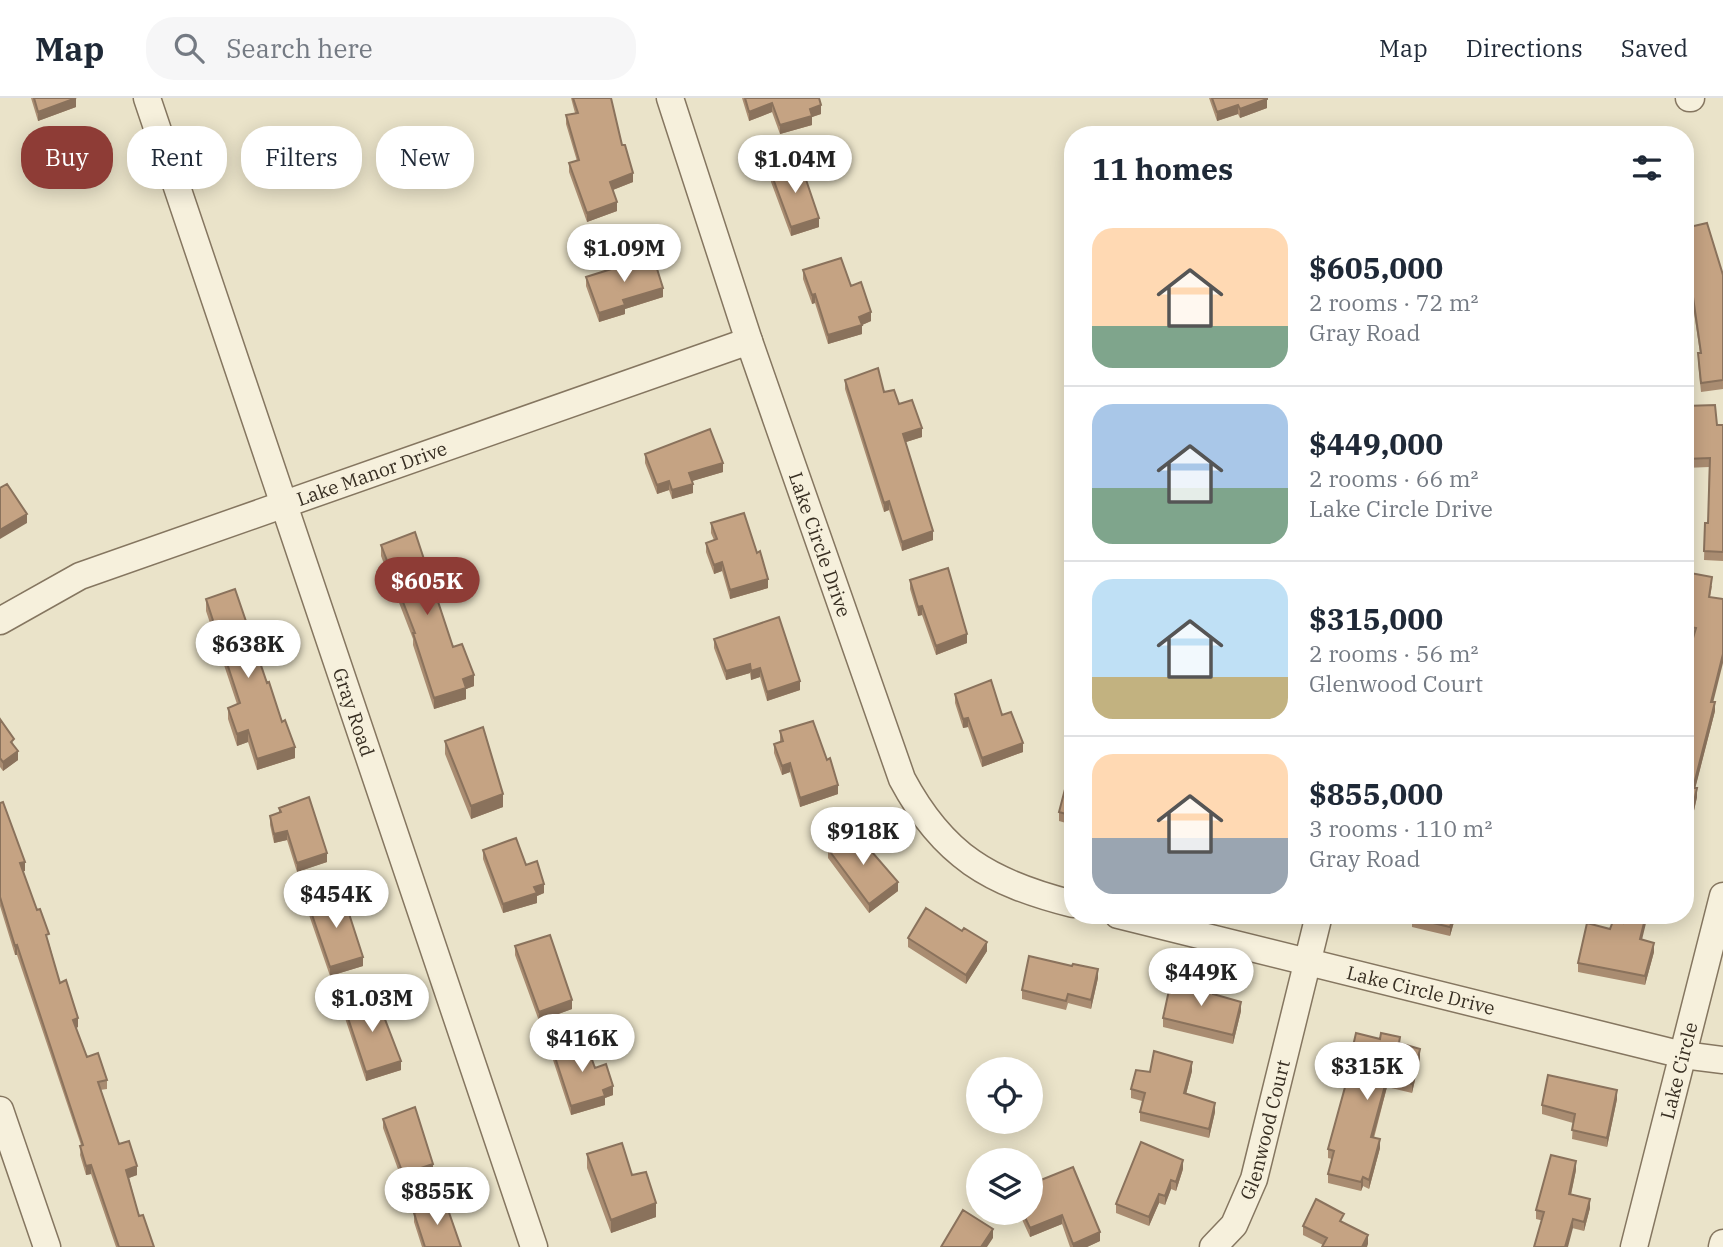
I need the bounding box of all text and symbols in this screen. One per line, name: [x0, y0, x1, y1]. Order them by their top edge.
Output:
search box: [146, 17, 636, 80]
text: Map: [35, 27, 104, 70]
icon: search: [170, 29, 208, 67]
text: Search here: [226, 31, 373, 65]
text: Map: [1379, 32, 1428, 64]
text: Directions: [1466, 32, 1583, 64]
text: Saved: [1621, 32, 1688, 64]
chip: Buy: [21, 126, 113, 189]
chip: Rent: [127, 126, 227, 189]
chip: Filters: [241, 126, 362, 189]
chip: New: [376, 126, 474, 189]
pin: $1.04M: [738, 136, 852, 195]
text: $1.04M: [754, 143, 836, 173]
text: 11 homes: [1092, 149, 1233, 188]
icon: filters: [1628, 149, 1666, 187]
pin: $1.09M: [567, 225, 681, 284]
text: $1.09M: [583, 232, 665, 262]
text: $605,000: [1309, 248, 1443, 287]
icon: home: [1148, 256, 1232, 340]
text: 2 rooms · 72 m²: [1309, 287, 1479, 317]
text: Gray Road: [1309, 317, 1421, 347]
text: $449,000: [1309, 424, 1443, 463]
icon: home: [1148, 432, 1232, 516]
street label: Lake Manor Drive: [293, 436, 450, 511]
text: 2 rooms · 66 m²: [1309, 463, 1479, 493]
street label: Lake Circle Drive: [784, 469, 856, 620]
text: Lake Circle Drive: [1309, 493, 1493, 523]
pin: $605K: [378, 558, 476, 617]
text: $605K: [391, 565, 463, 595]
text: $315,000: [1309, 599, 1443, 638]
icon: home: [1148, 607, 1232, 691]
pin: $638K: [199, 620, 297, 680]
text: $638K: [212, 628, 284, 658]
text: 2 rooms · 56 m²: [1309, 638, 1479, 668]
street label: Gray Road: [328, 665, 380, 760]
text: Glenwood Court: [1309, 668, 1483, 698]
text: $855,000: [1309, 774, 1443, 813]
icon: home: [1148, 782, 1232, 866]
pin: $918K: [814, 808, 912, 867]
text: 3 rooms · 110 m²: [1309, 813, 1492, 843]
text: $918K: [827, 815, 899, 845]
text: Gray Road: [1309, 843, 1421, 873]
pin: $454K: [287, 870, 385, 930]
text: $454K: [300, 878, 372, 908]
pin: $449K: [1152, 948, 1250, 1008]
text: $449K: [1165, 956, 1237, 986]
street label: Lake Circle Drive: [1344, 960, 1497, 1020]
pin: $1.03M: [315, 974, 429, 1034]
text: $1.03M: [331, 982, 413, 1012]
pin: $416K: [533, 1014, 631, 1074]
street label: Lake Circle: [1655, 1019, 1703, 1122]
text: $416K: [546, 1022, 618, 1052]
pin: $315K: [1318, 1042, 1416, 1102]
text: $315K: [1331, 1050, 1403, 1080]
map controls: [966, 1057, 1043, 1225]
button: locate: [966, 1057, 1043, 1134]
street label: Glenwood Court: [1234, 1057, 1295, 1204]
button: layers: [966, 1148, 1043, 1225]
pin: $855K: [388, 1168, 486, 1227]
text: $855K: [401, 1175, 473, 1205]

